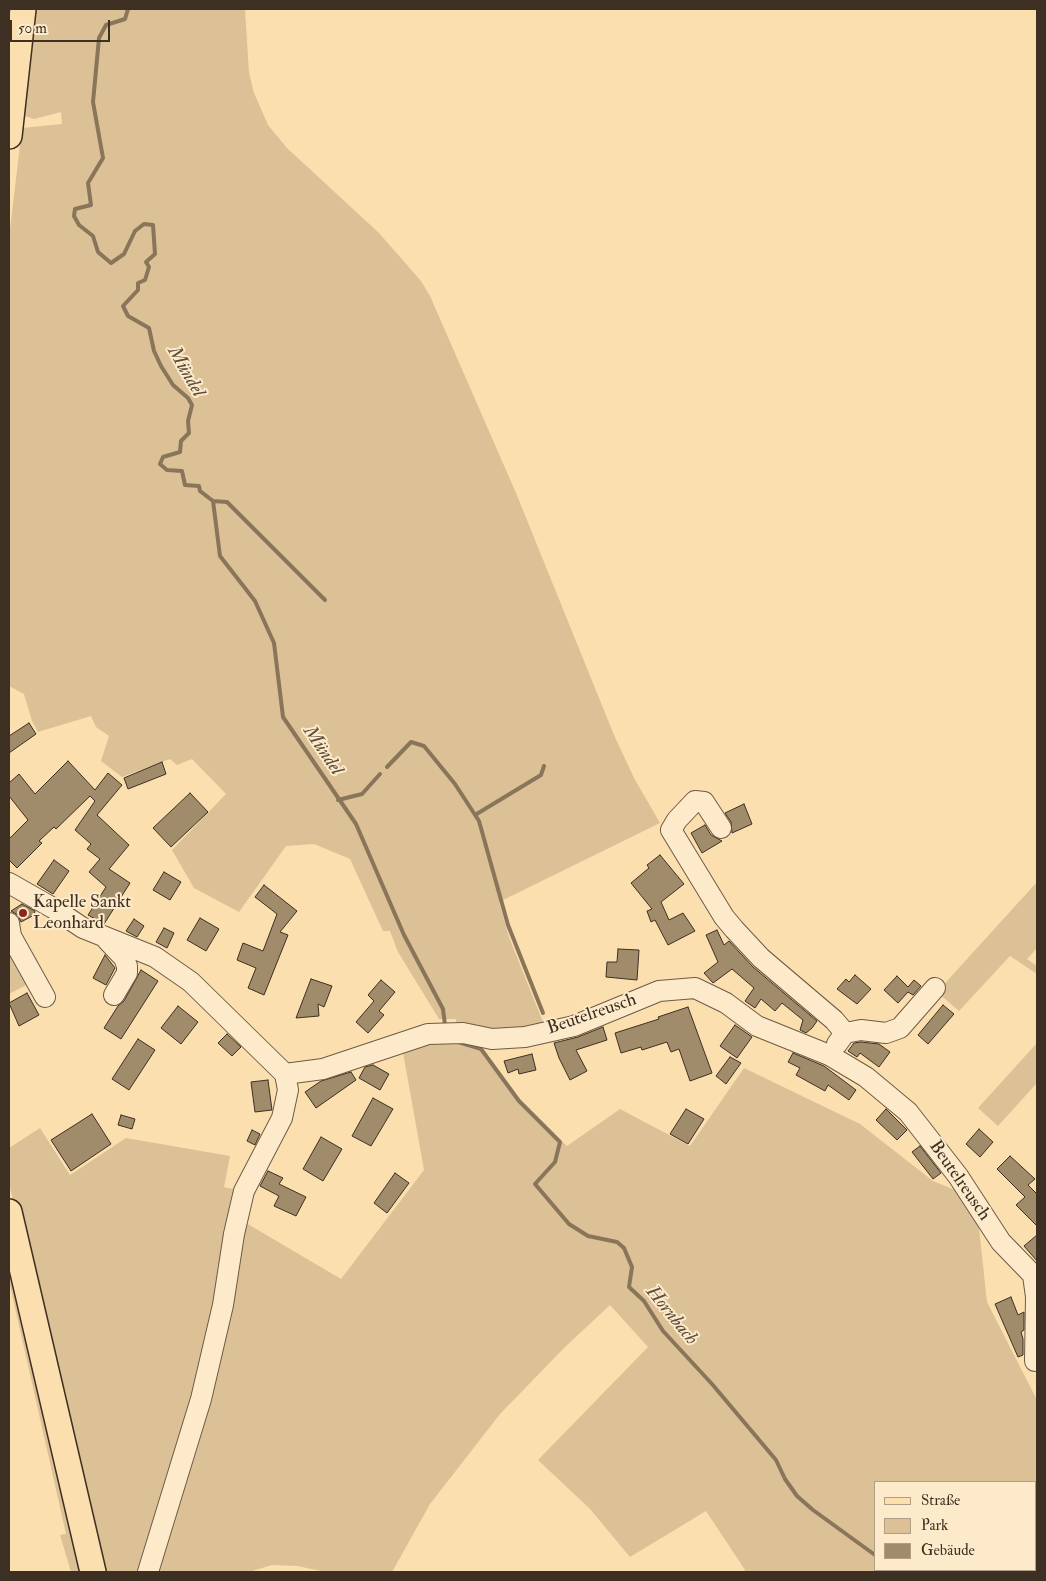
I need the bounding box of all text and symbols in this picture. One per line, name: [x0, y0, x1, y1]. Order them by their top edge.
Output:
scale bar: [12, 10, 112, 42]
text: 50 m: [18, 19, 47, 38]
water label: Mündel: [161, 342, 209, 402]
water label: Mündel: [297, 722, 347, 780]
place label: Kapelle Sankt Leonhard: [33, 892, 131, 934]
marker: Kapelle Sankt Leonhard: [17, 907, 29, 919]
street label: Beutelreusch: [545, 990, 639, 1040]
street label: Beutelreusch: [924, 1137, 994, 1225]
water label: Hornbach: [640, 1282, 702, 1350]
legend: [874, 1481, 1036, 1571]
text: Straße: [921, 1491, 960, 1510]
text: Park: [921, 1516, 948, 1535]
text: Gebäude: [921, 1541, 975, 1560]

